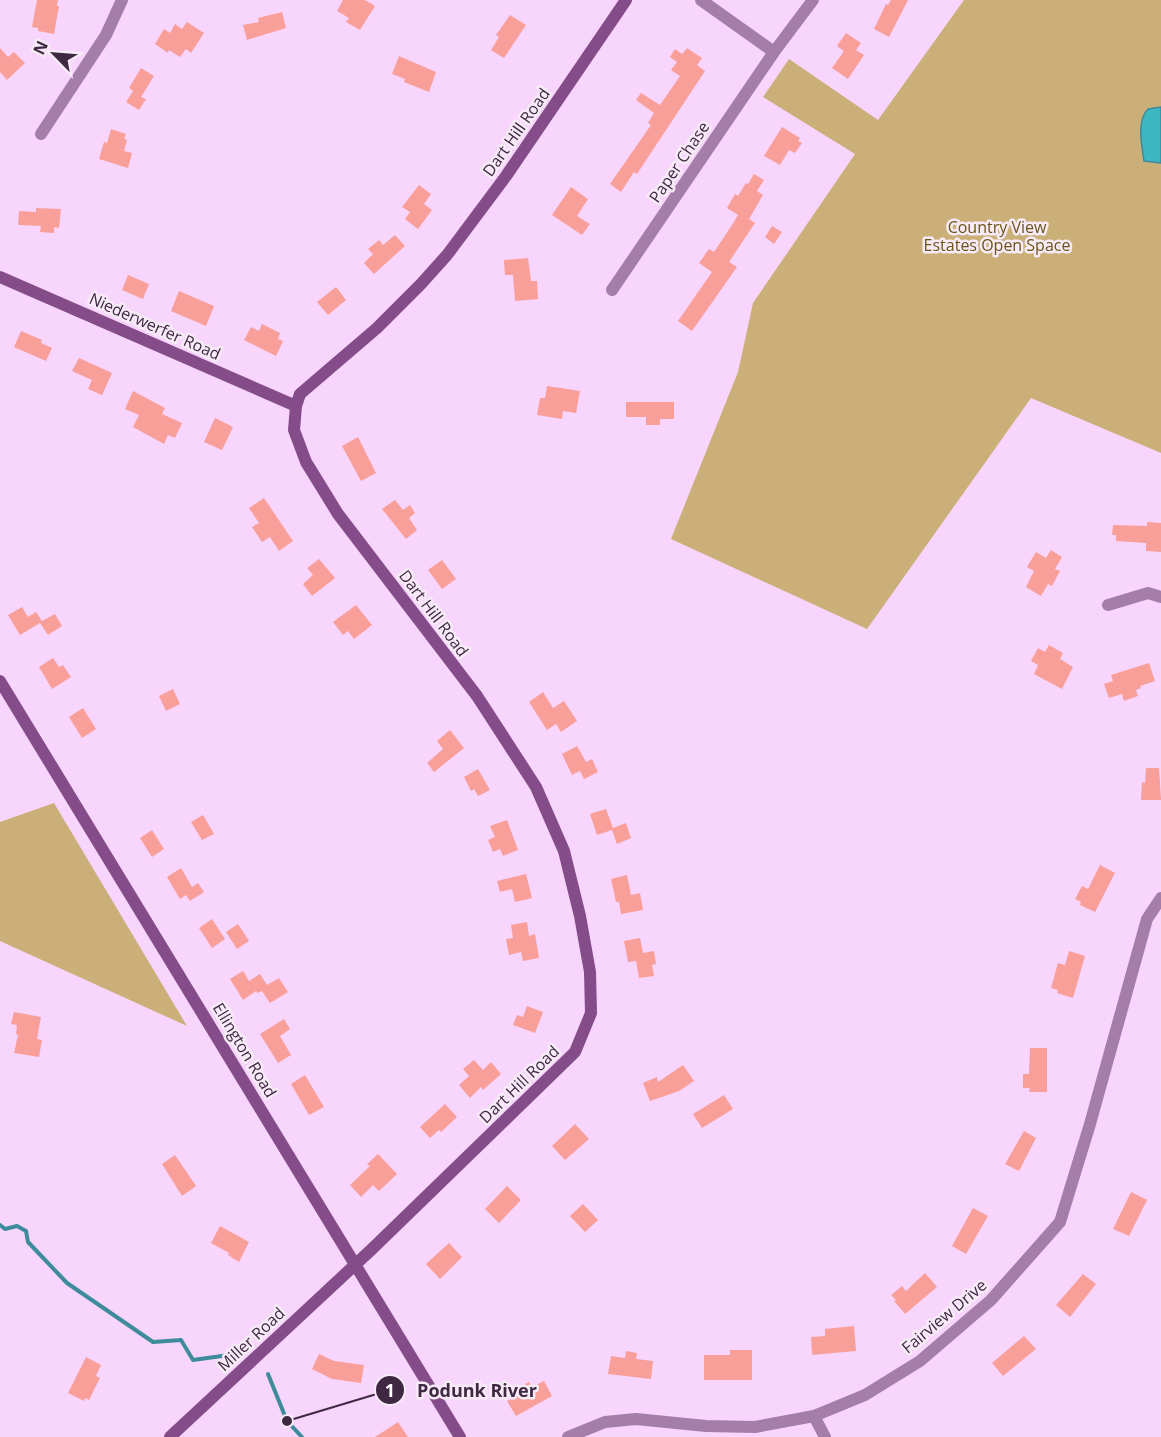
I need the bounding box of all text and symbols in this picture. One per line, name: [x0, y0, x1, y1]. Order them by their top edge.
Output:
north arrow: [24, 24, 84, 84]
text: N: [28, 37, 53, 58]
street label: Dart Hill Road: [477, 83, 555, 181]
street label: Paper Chase: [644, 117, 714, 207]
park label: Country View Estates Open Space: [924, 216, 1070, 256]
street label: Niederwerfer Road: [86, 287, 224, 365]
street label: Dart Hill Road: [394, 565, 474, 661]
street label: Ellington Road: [208, 998, 282, 1102]
street label: Dart Hill Road: [474, 1040, 564, 1128]
street label: Fairview Drive: [897, 1274, 991, 1358]
street label: Miller Road: [213, 1302, 289, 1376]
callout: Podunk River: [375, 1372, 549, 1408]
text: 1: [385, 1378, 395, 1402]
text: Podunk River: [417, 1378, 537, 1402]

